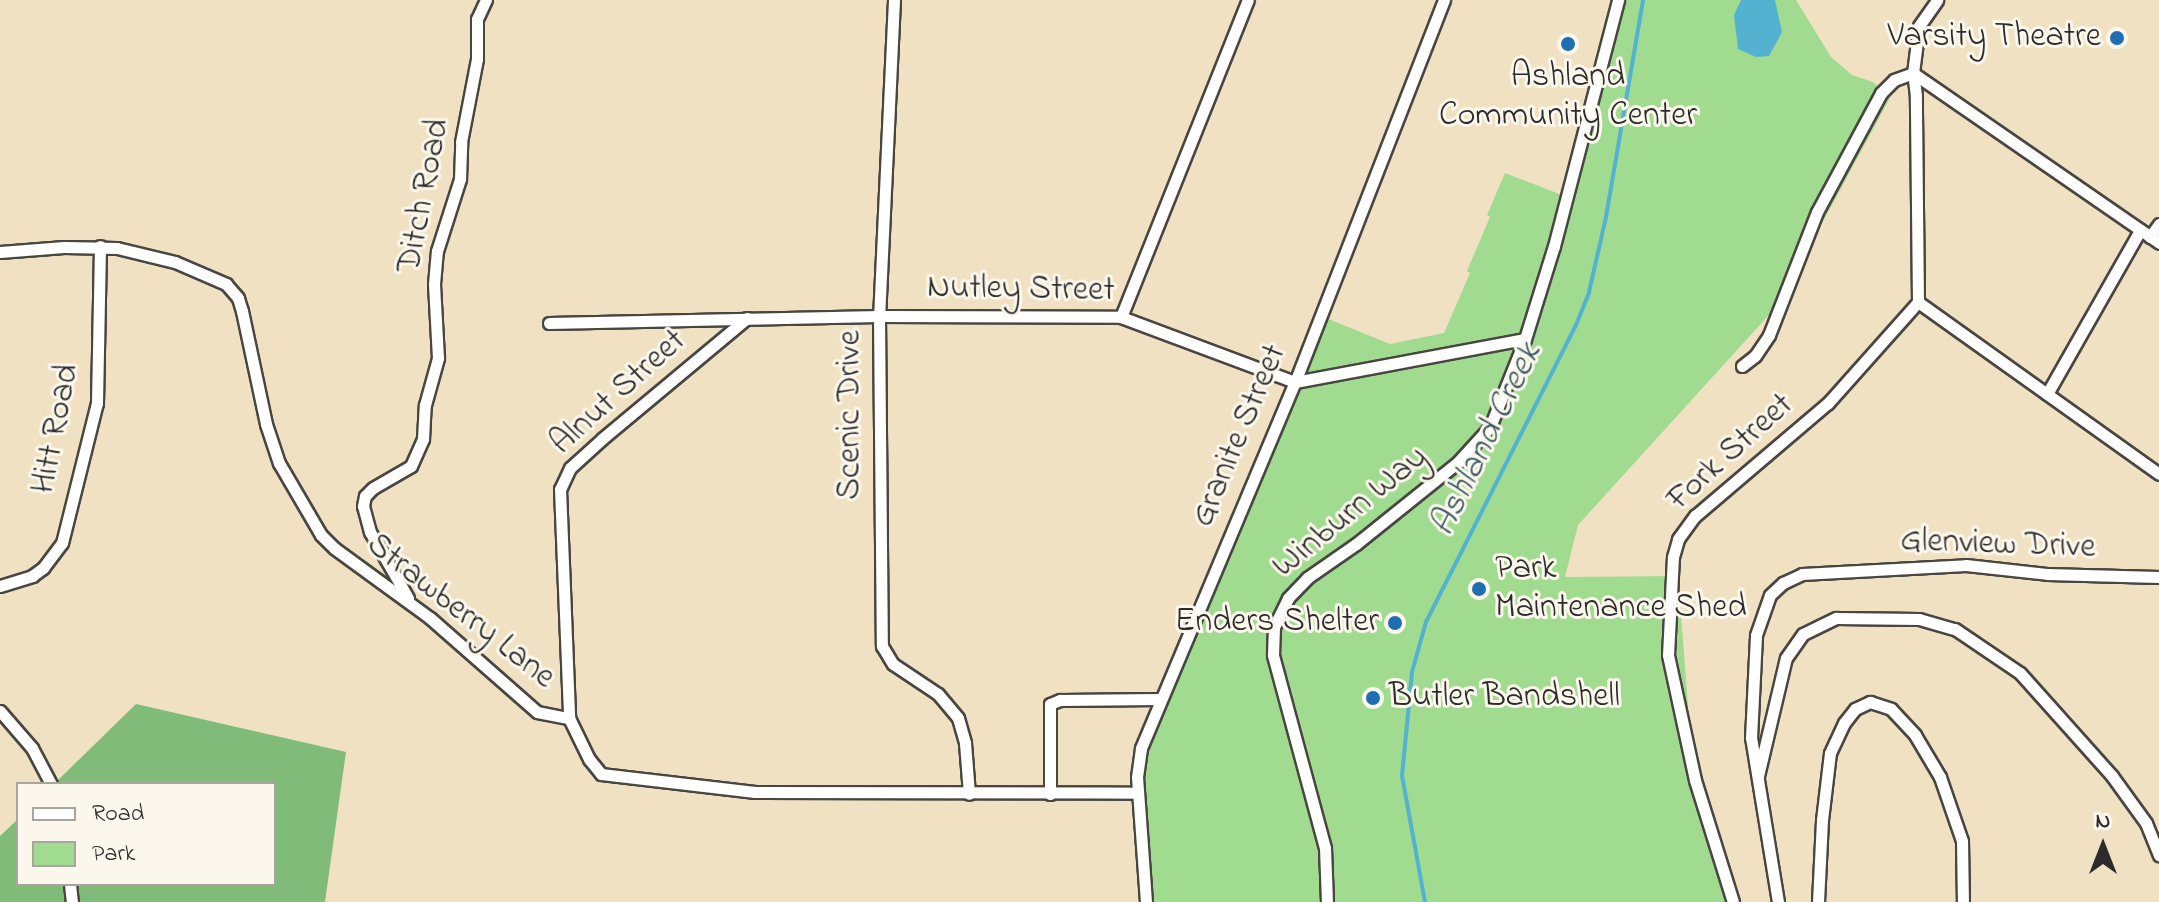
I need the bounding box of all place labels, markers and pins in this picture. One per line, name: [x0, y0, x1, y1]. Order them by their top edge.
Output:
place label: Varsity Theatre: [1887, 18, 2101, 58]
marker: Varsity Theatre: [2108, 29, 2126, 47]
marker: Ashland Community Center: [1559, 35, 1577, 53]
place label: Ashland Community Center: [1439, 57, 1697, 136]
place label: Park Maintenance Shed: [1495, 549, 1747, 628]
marker: Park Maintenance Shed: [1470, 580, 1488, 598]
place label: Enders Shelter: [1175, 603, 1379, 643]
marker: Enders Shelter: [1386, 614, 1404, 632]
place label: Butler Bandshell: [1389, 678, 1620, 718]
marker: Butler Bandshell: [1364, 689, 1382, 707]

